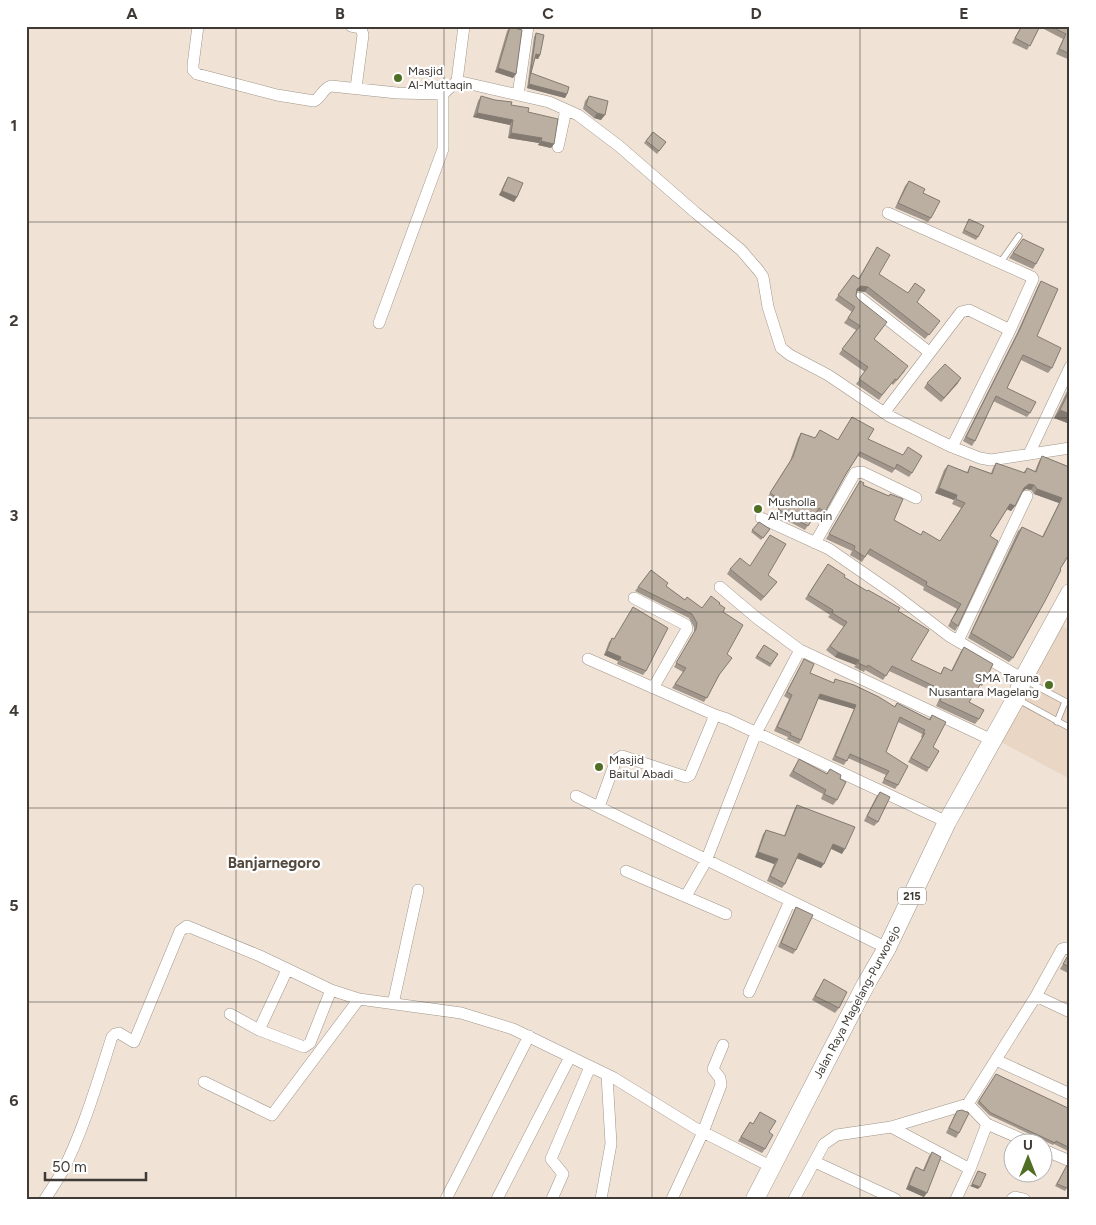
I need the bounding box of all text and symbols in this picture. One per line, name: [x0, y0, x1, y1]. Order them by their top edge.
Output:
text: A: [126, 4, 138, 23]
text: B: [335, 4, 345, 23]
text: C: [542, 4, 554, 23]
text: D: [750, 4, 762, 23]
text: E: [959, 4, 969, 23]
place label: Masjid Al-Muttaqin: [408, 64, 472, 92]
marker: Masjid Al-Muttaqin: [392, 72, 404, 84]
text: 1: [11, 116, 17, 135]
text: 2: [9, 311, 19, 330]
place label: Musholla Al-Muttaqin: [768, 495, 832, 523]
marker: Musholla Al-Muttaqin: [752, 503, 764, 515]
text: 3: [10, 506, 19, 525]
place label: SMA Taruna Nusantara Magelang: [928, 671, 1039, 699]
marker: SMA Taruna Nusantara Magelang: [1043, 679, 1055, 691]
text: 4: [9, 701, 19, 720]
place label: Masjid Baitul Abadi: [609, 753, 673, 781]
marker: Masjid Baitul Abadi: [593, 761, 605, 773]
district label: Banjarnegoro: [228, 854, 321, 872]
road number: 215: [898, 888, 926, 904]
text: 5: [9, 896, 19, 915]
street label: Jalan Raya Magelang-Purworejo: [811, 923, 903, 1081]
text: 6: [9, 1091, 19, 1110]
north arrow: [1004, 1132, 1054, 1182]
text: U: [1023, 1137, 1033, 1154]
scale bar: [45, 1150, 146, 1182]
text: 50 m: [52, 1158, 87, 1176]

